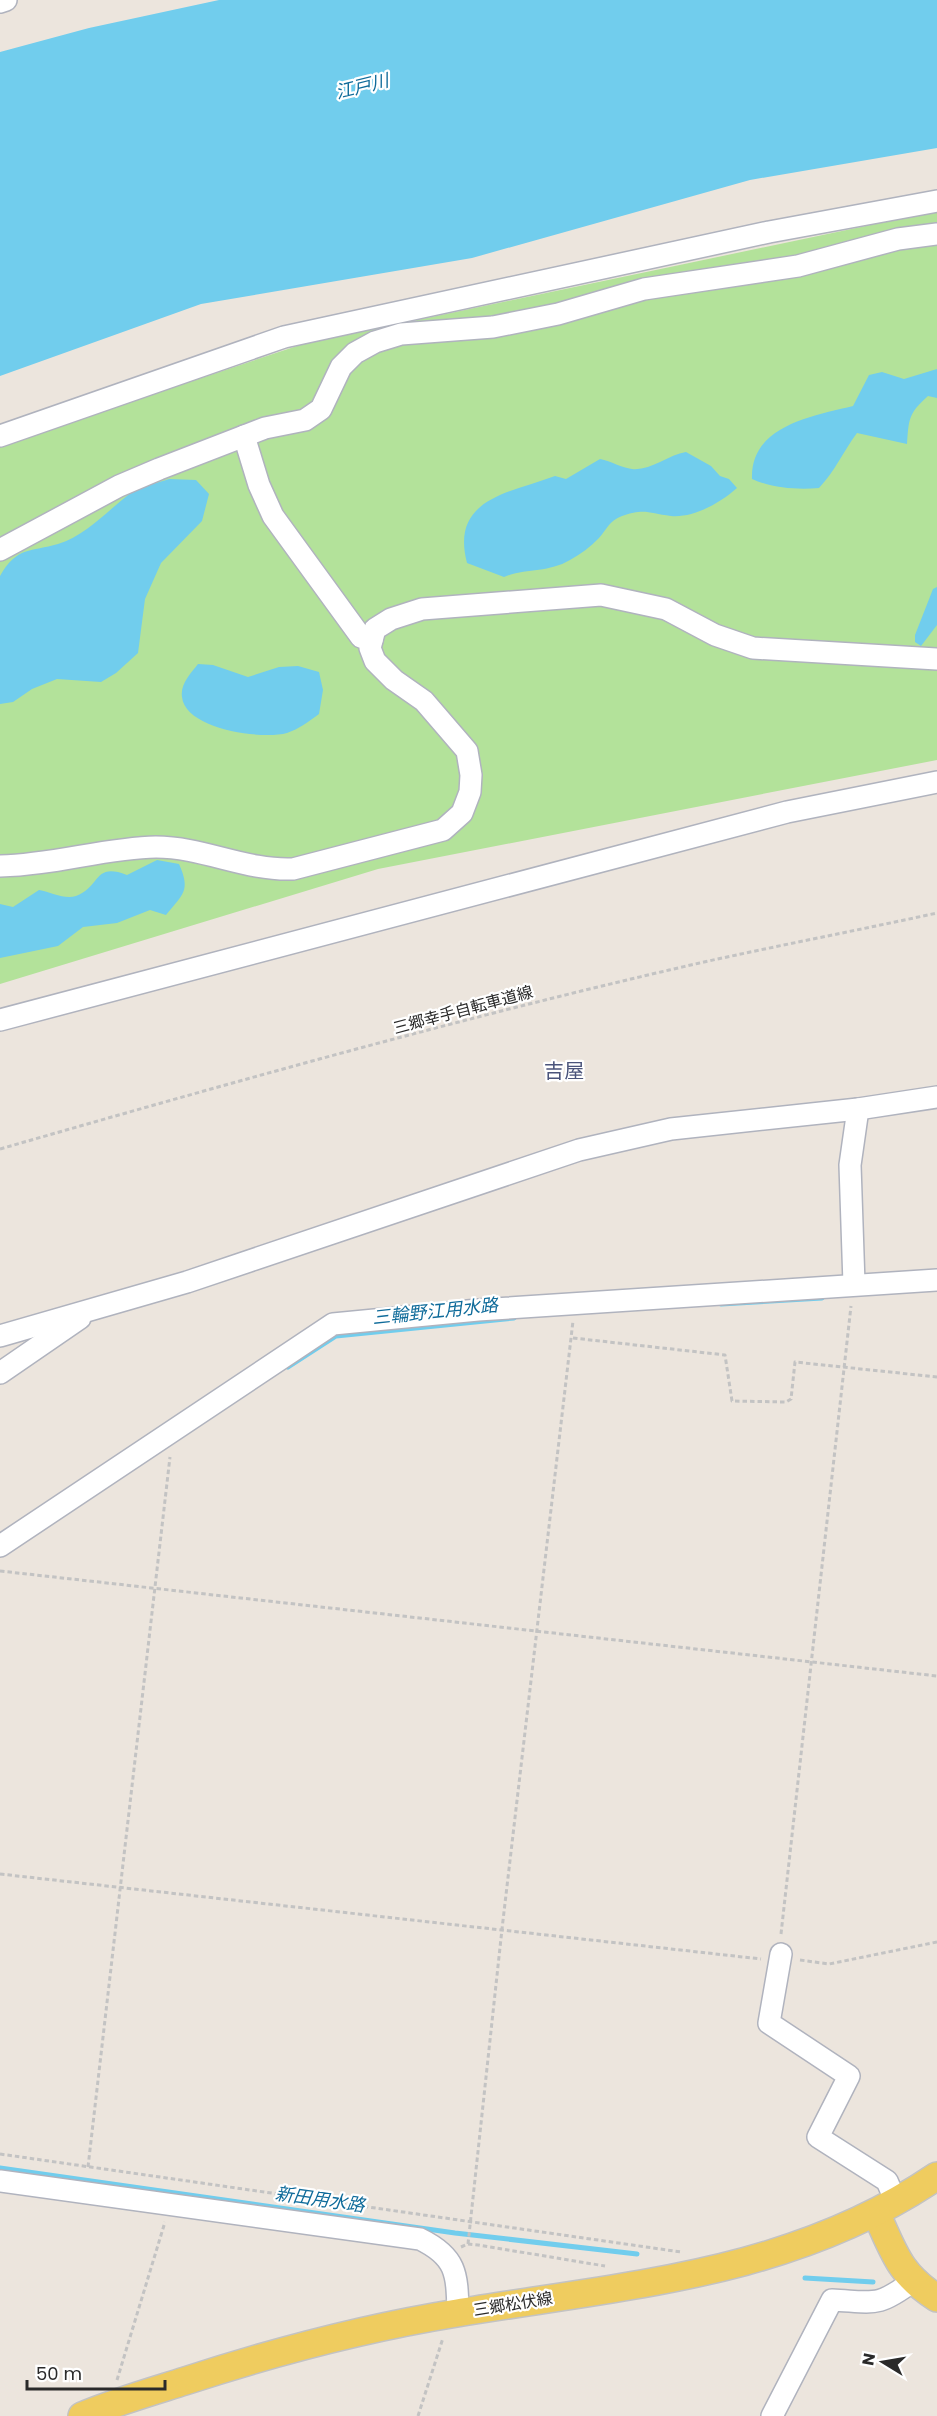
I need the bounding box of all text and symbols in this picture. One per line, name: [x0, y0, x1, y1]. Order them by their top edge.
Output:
water label: 江戸川: [333, 67, 393, 105]
street label: 三郷幸手自転車道線: [390, 980, 536, 1040]
district label: 吉屋: [544, 1057, 584, 1085]
water label: 三輪野江用水路: [371, 1292, 501, 1330]
water label: 新田用水路: [274, 2180, 368, 2218]
street label: 三郷松伏線: [472, 2286, 554, 2322]
north arrow: [853, 2332, 913, 2392]
text: N: [856, 2351, 881, 2367]
scale bar: [27, 2353, 165, 2391]
text: 50 m: [36, 2361, 82, 2386]

